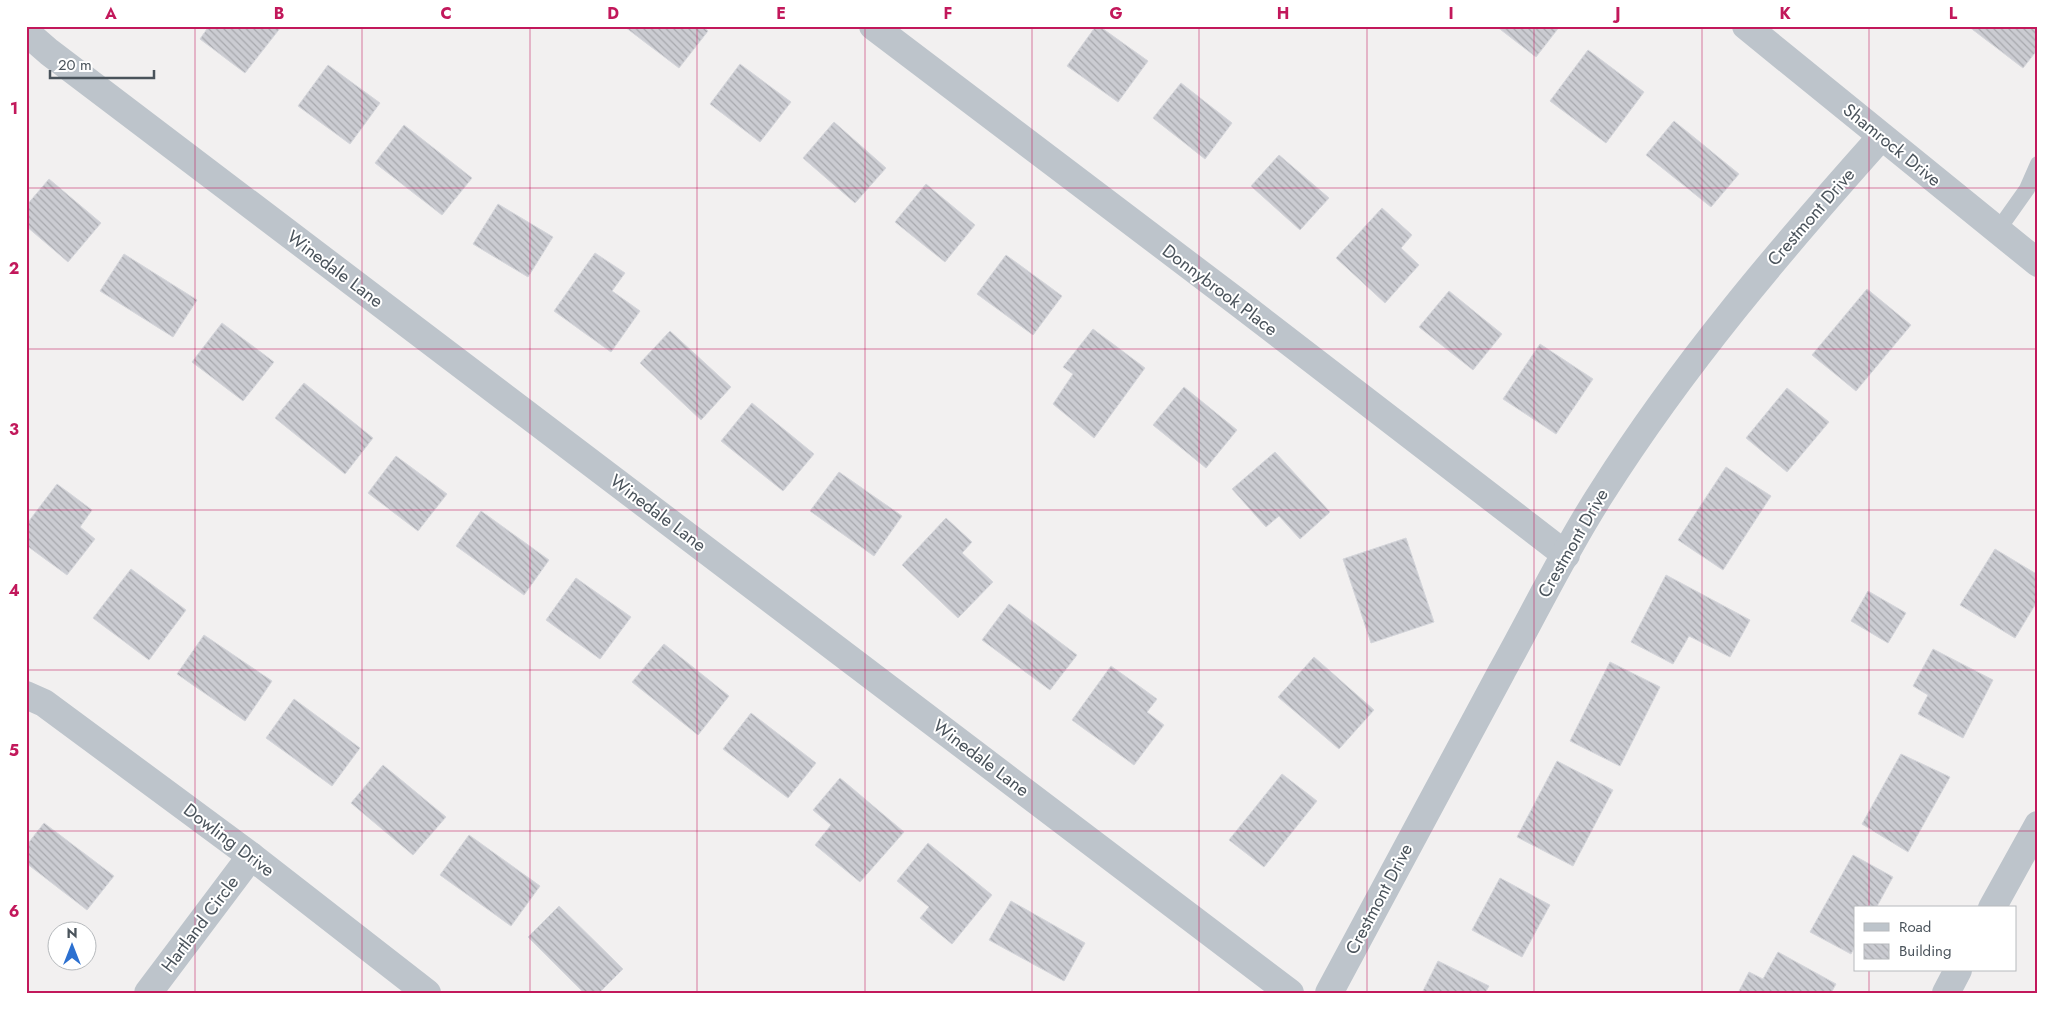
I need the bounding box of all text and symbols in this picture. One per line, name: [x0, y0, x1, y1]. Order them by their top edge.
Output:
text: A: [104, 2, 117, 25]
text: B: [274, 2, 284, 25]
text: C: [440, 2, 452, 25]
text: D: [607, 2, 619, 25]
text: E: [776, 2, 786, 25]
text: F: [944, 2, 952, 25]
text: G: [1109, 2, 1123, 25]
text: H: [1277, 2, 1289, 25]
text: I: [1448, 2, 1454, 25]
text: J: [1612, 2, 1621, 25]
text: K: [1779, 2, 1791, 25]
text: L: [1949, 2, 1958, 25]
scale bar: [50, 48, 154, 80]
text: 20 m: [58, 54, 92, 76]
text: 1: [10, 97, 18, 120]
street label: Shamrock Drive: [1837, 97, 1947, 193]
street label: Crestmont Drive: [1761, 162, 1861, 272]
street label: Winedale Lane: [281, 224, 389, 314]
street label: Donnybrook Place: [1157, 238, 1283, 342]
text: 2: [9, 257, 19, 280]
text: 3: [9, 418, 19, 441]
street label: Winedale Lane: [604, 468, 712, 558]
street label: Crestmont Drive: [1531, 484, 1615, 602]
text: 4: [8, 579, 20, 602]
street label: Winedale Lane: [927, 713, 1035, 803]
text: 5: [9, 739, 19, 762]
street label: Dowling Drive: [178, 797, 280, 883]
street label: Crestmont Drive: [1339, 839, 1419, 959]
street label: Hartland Circle: [155, 870, 245, 978]
text: 6: [9, 900, 19, 923]
legend: [1854, 906, 2016, 972]
text: Road: [1899, 916, 1931, 938]
north arrow: [48, 922, 98, 972]
text: N: [66, 923, 78, 943]
text: Building: [1899, 940, 1951, 962]

